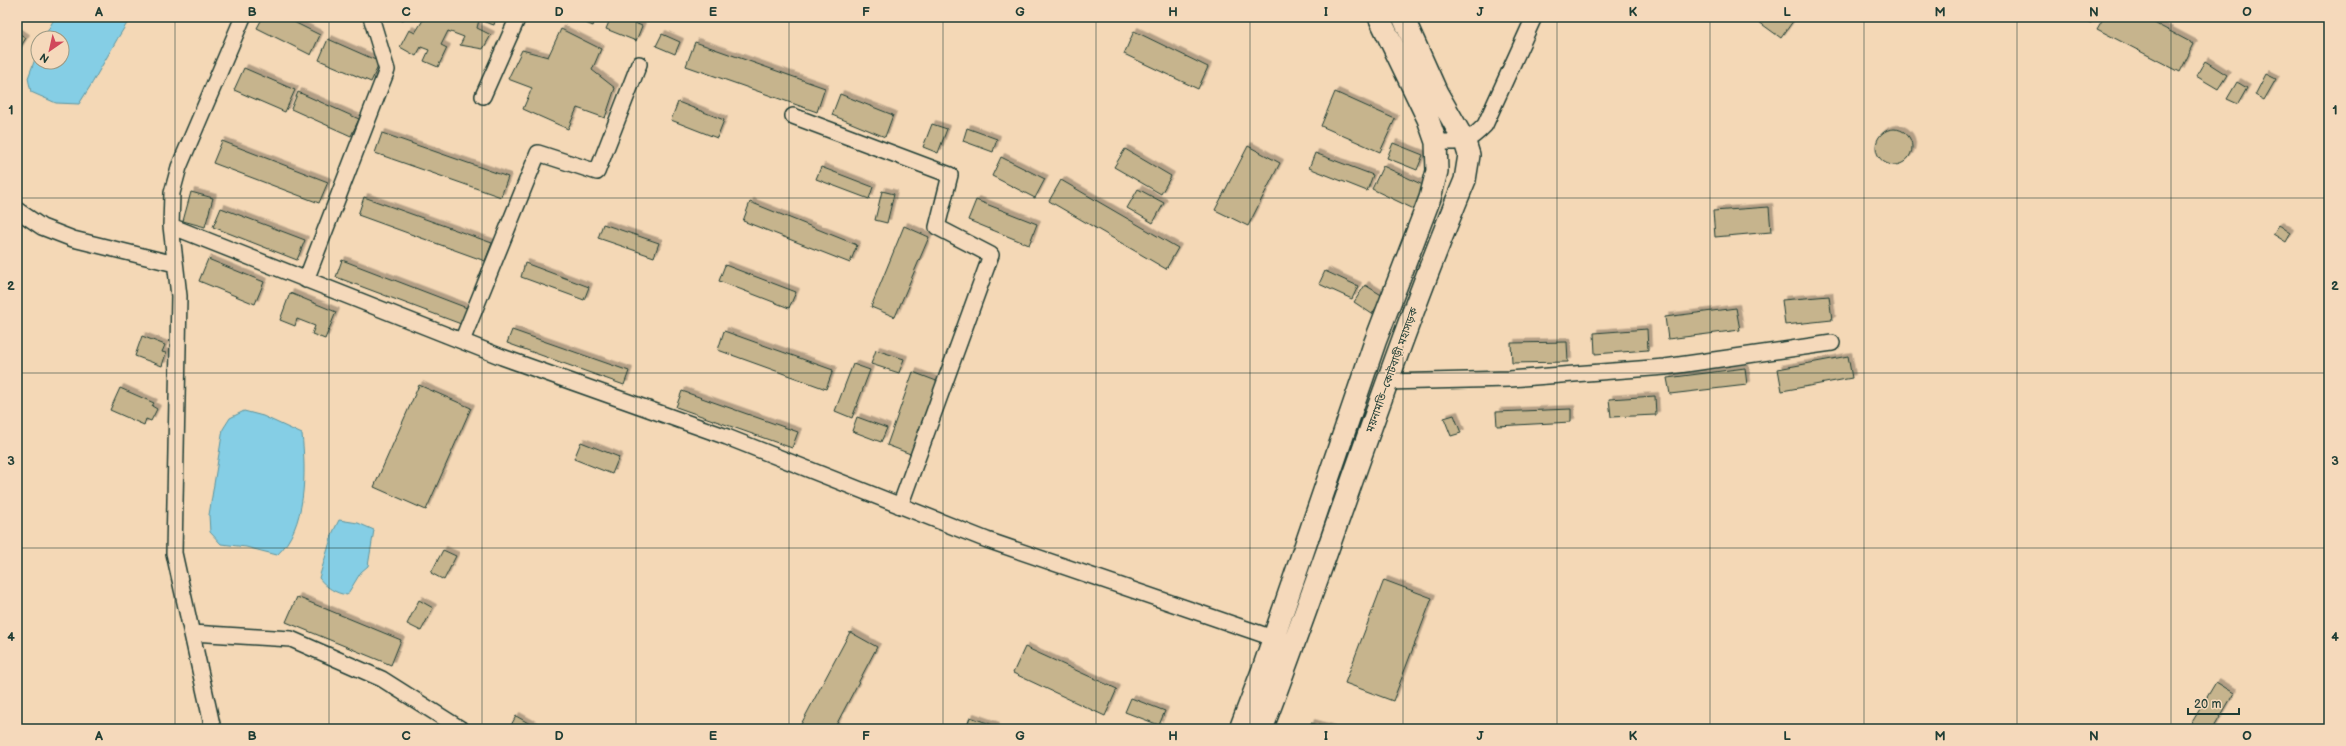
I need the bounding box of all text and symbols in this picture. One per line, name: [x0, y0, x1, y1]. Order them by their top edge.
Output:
text: A: [94, 4, 103, 20]
text: B: [247, 4, 257, 20]
text: C: [401, 4, 411, 20]
text: D: [554, 4, 564, 20]
text: E: [709, 4, 718, 20]
text: F: [862, 4, 870, 20]
text: G: [1015, 4, 1025, 20]
text: H: [1168, 4, 1178, 20]
text: I: [1324, 4, 1328, 20]
text: J: [1476, 4, 1484, 20]
text: K: [1629, 4, 1638, 20]
text: L: [1783, 4, 1791, 20]
text: M: [1934, 4, 1946, 20]
text: N: [2089, 4, 2099, 20]
text: O: [2242, 4, 2252, 20]
north arrow: [30, 30, 70, 70]
text: N: [38, 50, 52, 66]
text: 1: [8, 102, 14, 118]
text: 1: [2332, 102, 2338, 118]
text: 2: [7, 278, 15, 294]
text: 2: [2331, 278, 2339, 294]
street label: ময়নামতি–কোটবাড়ী মহাসড়ক: [1363, 306, 1421, 435]
text: 3: [7, 453, 15, 469]
text: 3: [2331, 453, 2339, 469]
text: 4: [7, 629, 15, 645]
text: 4: [2331, 629, 2339, 645]
scale bar: [2188, 690, 2239, 716]
text: 20 m: [2194, 697, 2221, 712]
text: A: [94, 728, 103, 744]
text: B: [247, 728, 257, 744]
text: C: [401, 728, 411, 744]
text: D: [554, 728, 564, 744]
text: E: [709, 728, 718, 744]
text: F: [862, 728, 870, 744]
text: G: [1015, 728, 1025, 744]
text: H: [1168, 728, 1178, 744]
text: I: [1324, 728, 1328, 744]
text: J: [1476, 728, 1484, 744]
text: K: [1629, 728, 1638, 744]
text: L: [1783, 728, 1791, 744]
text: M: [1934, 728, 1946, 744]
text: N: [2089, 728, 2099, 744]
text: O: [2242, 728, 2252, 744]

